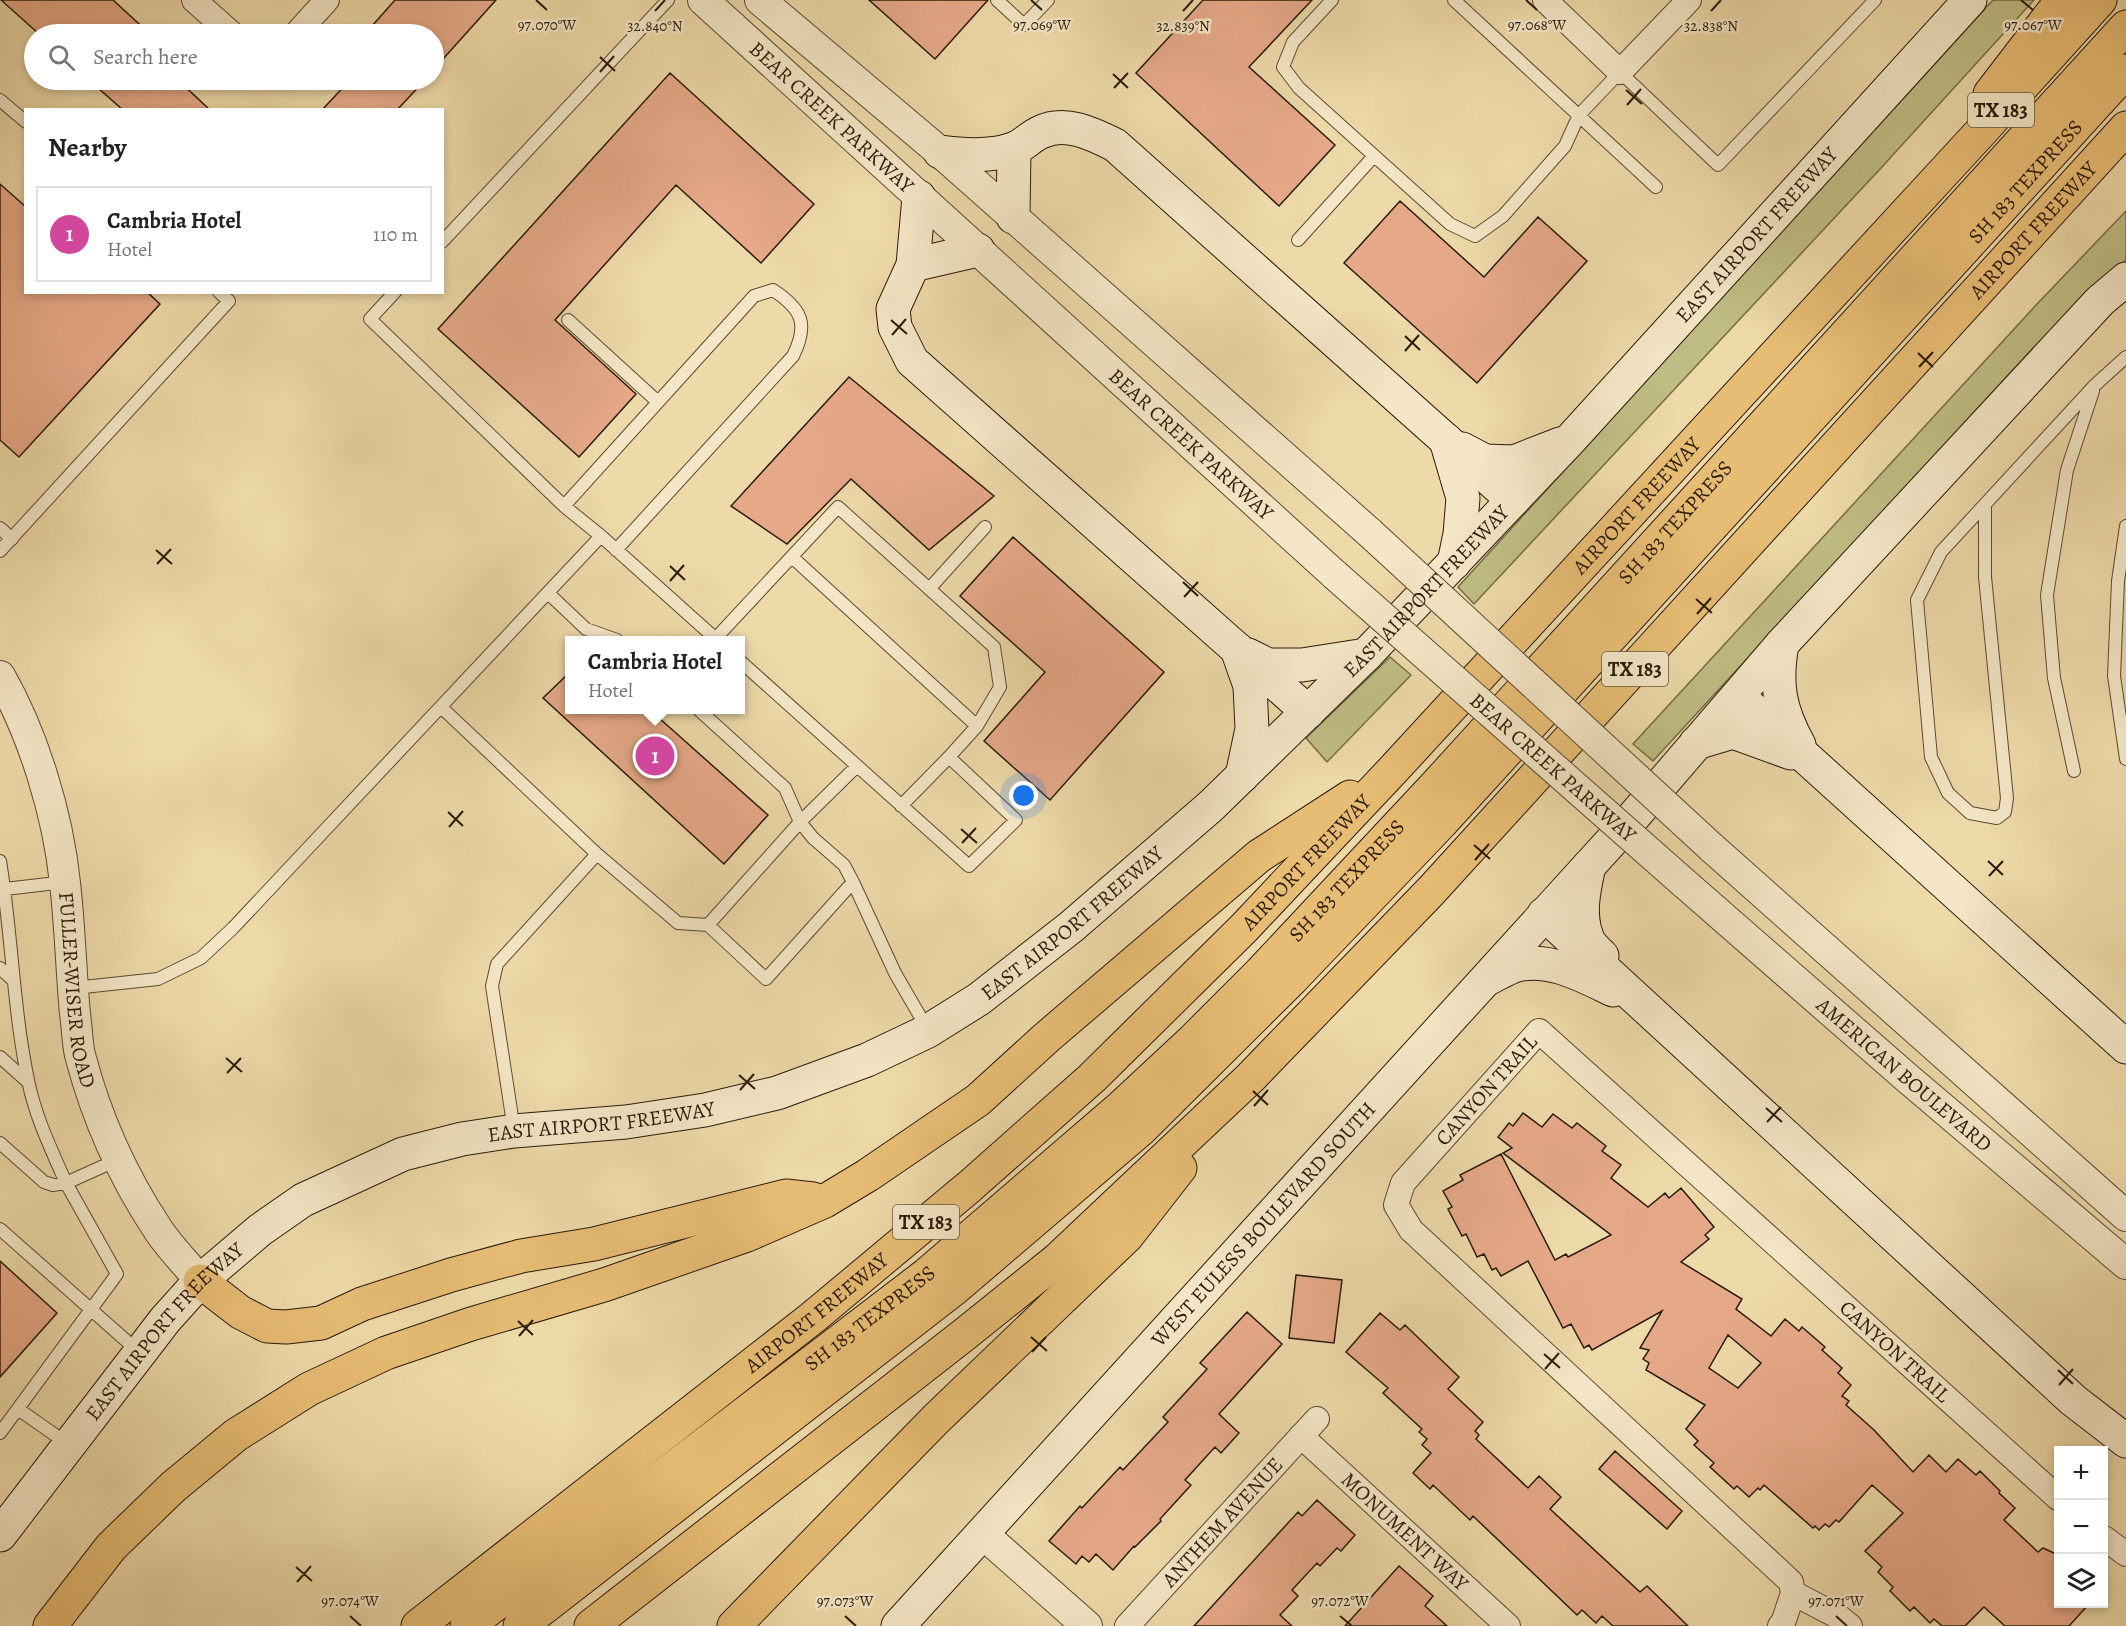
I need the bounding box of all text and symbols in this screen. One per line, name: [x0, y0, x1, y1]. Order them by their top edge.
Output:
text: 97.070°W: [518, 15, 576, 35]
text: 97.069°W: [1013, 15, 1071, 35]
text: 97.068°W: [1508, 15, 1566, 35]
text: 97.067°W: [2004, 15, 2062, 35]
text: 32.840°N: [627, 16, 683, 36]
text: 32.839°N: [1156, 16, 1210, 36]
text: 32.838°N: [1684, 16, 1738, 36]
search box: [24, 24, 444, 90]
street label: BEAR CREEK PARKWAY: [743, 35, 921, 200]
icon: search: [45, 41, 78, 74]
text: Search here: [93, 42, 198, 72]
road number: TX 183: [1968, 93, 2034, 127]
street label: SH 183 TEXPRESS: [1962, 114, 2089, 249]
text: Nearby: [48, 130, 127, 165]
street label: EAST AIRPORT FREEWAY: [1669, 140, 1844, 329]
street label: AIRPORT FREEWAY: [1962, 155, 2103, 306]
text: Cambria Hotel: [107, 206, 241, 236]
text: 1: [66, 221, 73, 248]
text: 110 m: [373, 221, 418, 248]
text: Hotel: [107, 236, 152, 263]
street label: BEAR CREEK PARKWAY: [1103, 362, 1280, 527]
street label: AIRPORT FREEWAY: [1565, 431, 1707, 581]
street label: SH 183 TEXPRESS: [1611, 454, 1739, 590]
street label: EAST AIRPORT FREEWAY: [1337, 498, 1516, 684]
popup: [565, 636, 745, 714]
text: Cambria Hotel: [588, 647, 722, 677]
road number: TX 183: [1602, 652, 1668, 686]
text: Hotel: [588, 677, 633, 704]
street label: BEAR CREEK PARKWAY: [1464, 686, 1643, 849]
pin: 1: [636, 734, 674, 778]
your location: [1009, 781, 1038, 810]
street label: AIRPORT FREEWAY: [1234, 788, 1378, 937]
street label: SH 183 TEXPRESS: [1282, 813, 1411, 948]
street label: EAST AIRPORT FREEWAY: [975, 839, 1170, 1007]
street label: FULLER-WISER ROAD: [52, 891, 103, 1091]
street label: AMERICAN BOULEVARD: [1810, 990, 1998, 1158]
street label: CANYON TRAIL: [1429, 1028, 1544, 1152]
street label: EAST AIRPORT FREEWAY: [486, 1094, 719, 1149]
street label: WEST EULESS BOULEVARD SOUTH: [1144, 1096, 1382, 1353]
road number: TX 183: [893, 1205, 959, 1239]
street label: EAST AIRPORT FREEWAY: [79, 1236, 250, 1426]
street label: AIRPORT FREEWAY: [738, 1246, 895, 1380]
street label: SH 183 TEXPRESS: [798, 1259, 941, 1377]
street label: CANYON TRAIL: [1833, 1294, 1957, 1409]
map controls: [2054, 1446, 2108, 1608]
button: +: [2054, 1446, 2108, 1500]
street label: ANTHEM AVENUE: [1155, 1451, 1289, 1594]
street label: MONUMENT WAY: [1335, 1466, 1475, 1597]
button: −: [2054, 1500, 2108, 1554]
button: layers: [2054, 1554, 2108, 1608]
text: 97.074°W: [321, 1591, 379, 1611]
text: 97.073°W: [817, 1591, 873, 1611]
text: 97.072°W: [1311, 1591, 1369, 1611]
text: 97.071°W: [1808, 1591, 1864, 1611]

